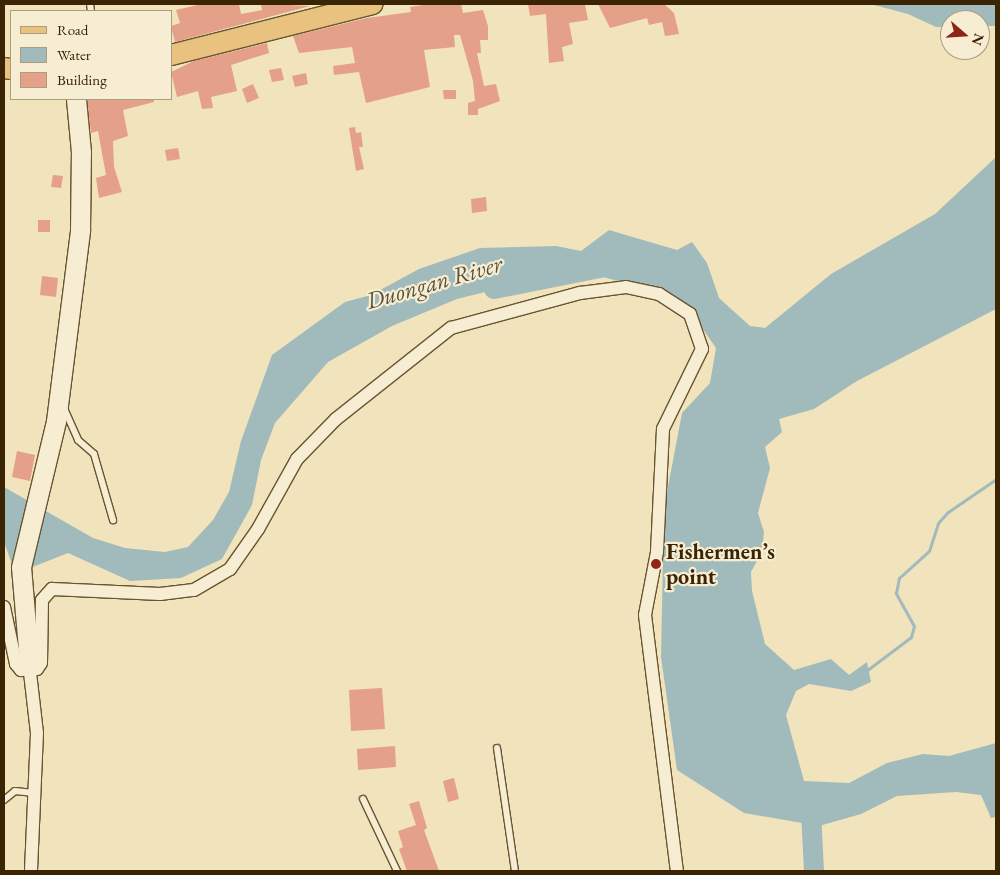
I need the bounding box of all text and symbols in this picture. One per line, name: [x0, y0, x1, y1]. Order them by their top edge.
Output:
legend: [10, 10, 172, 100]
north arrow: [940, 10, 990, 60]
text: Road: [57, 20, 88, 39]
text: N: [968, 31, 989, 48]
text: Water: [57, 45, 91, 64]
text: Building: [57, 70, 107, 89]
water label: Duongan River: [363, 249, 505, 315]
place label: Fishermen’s point: [666, 538, 775, 590]
marker: Fishermen’s point: [650, 558, 662, 570]

